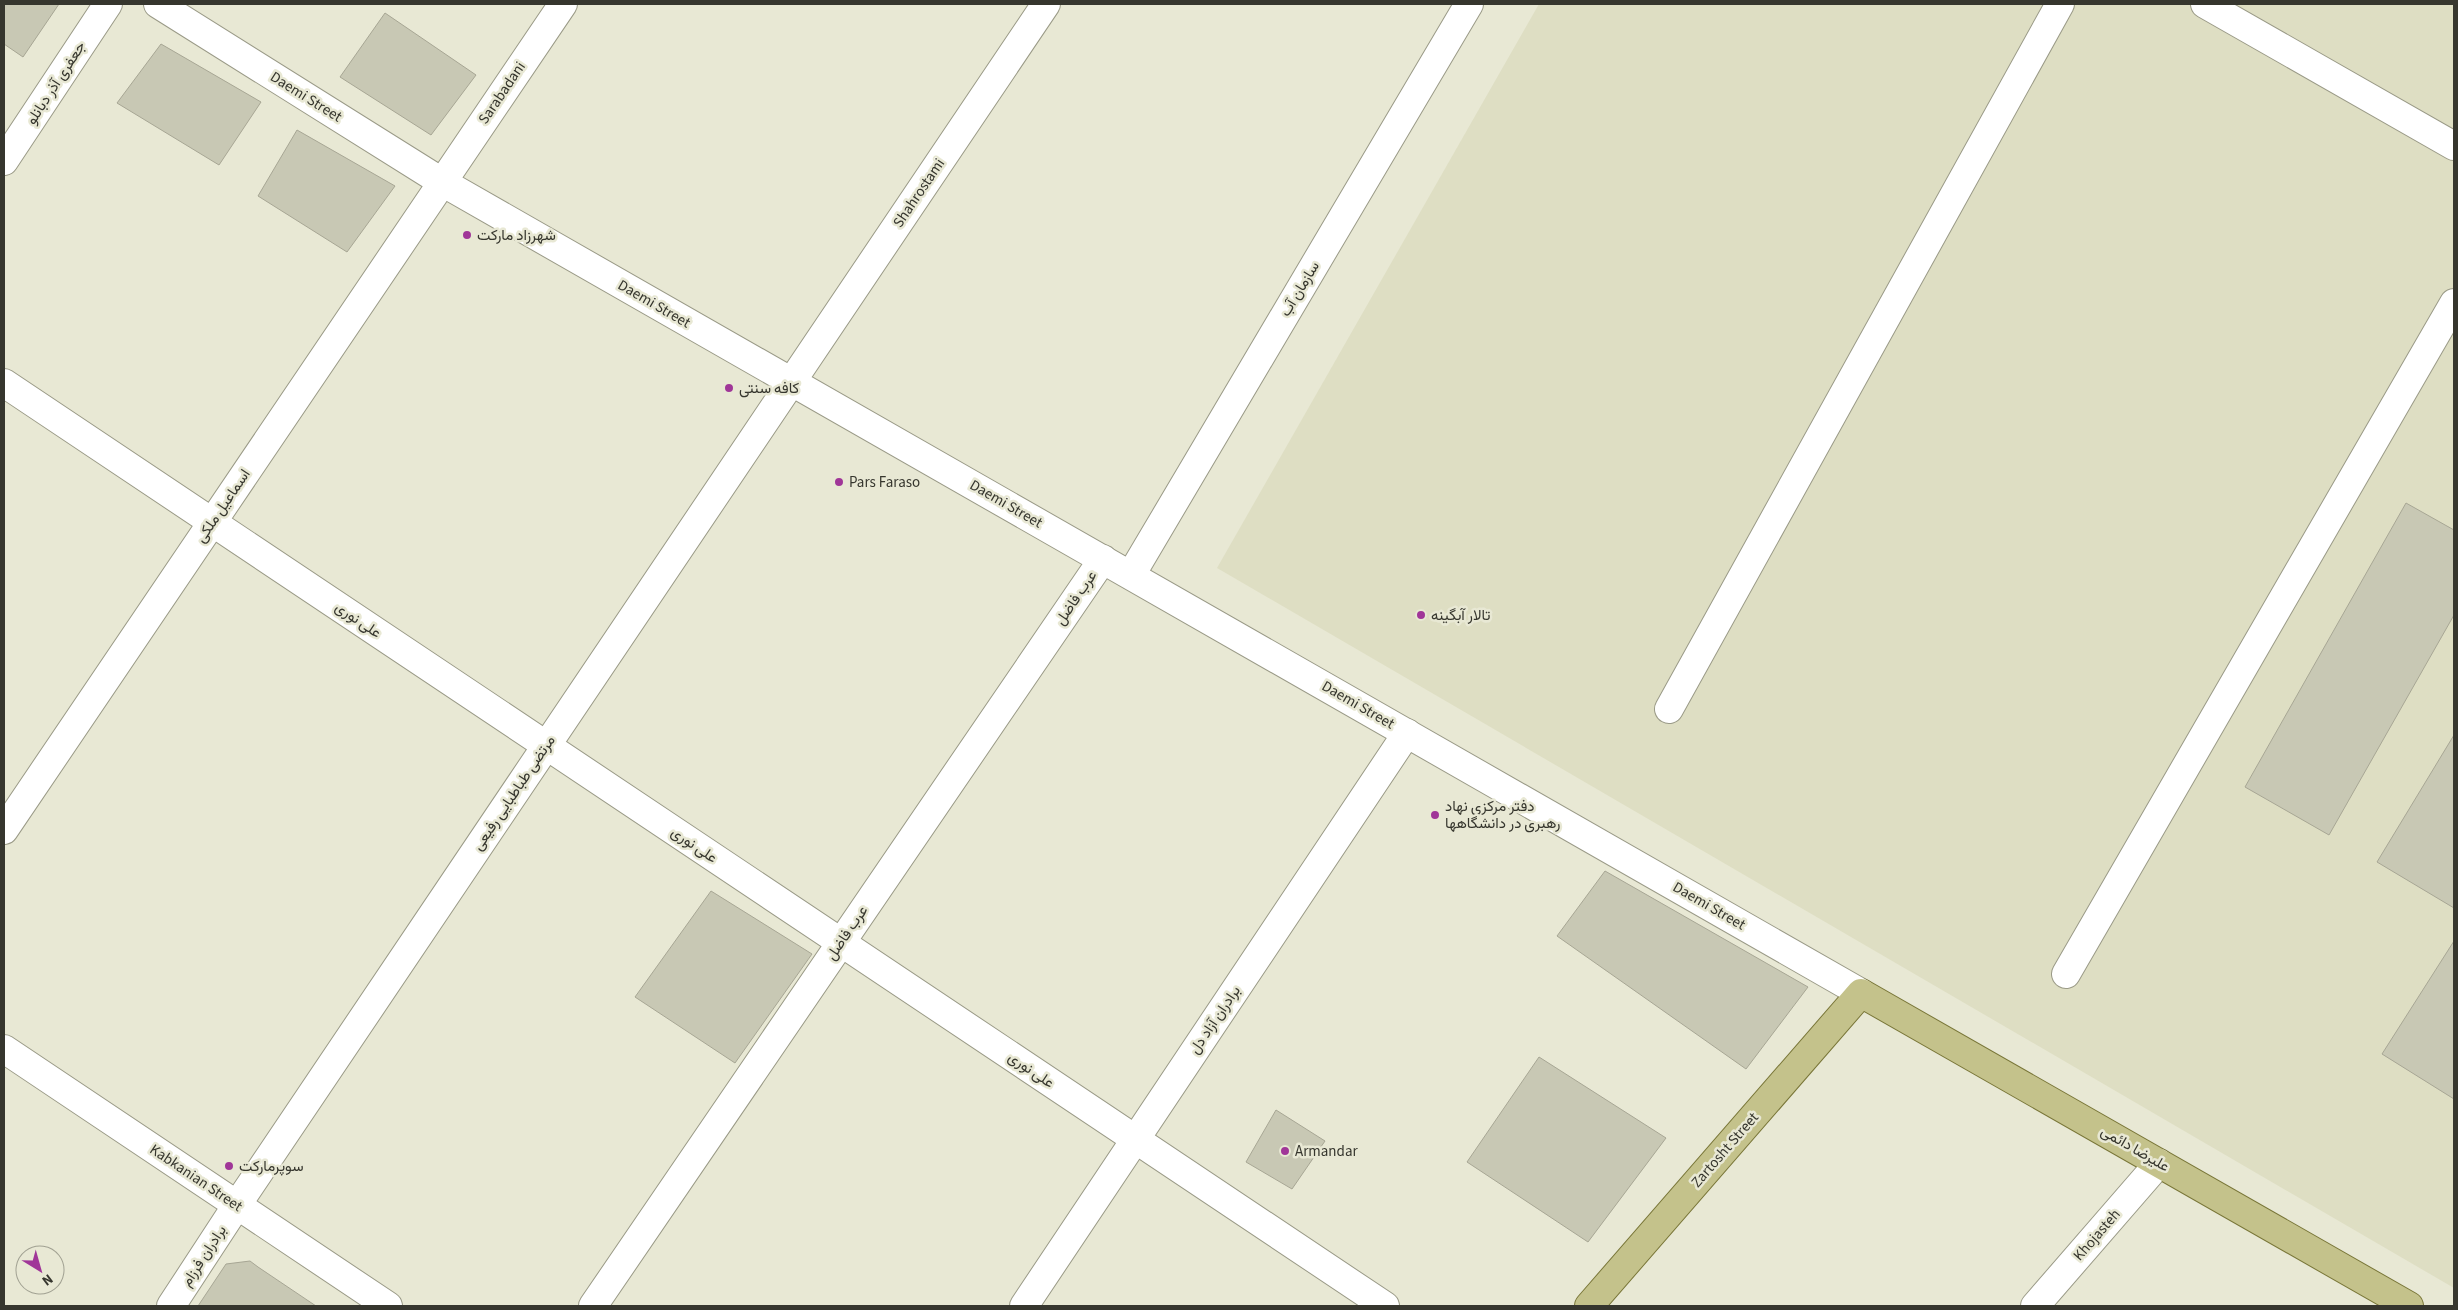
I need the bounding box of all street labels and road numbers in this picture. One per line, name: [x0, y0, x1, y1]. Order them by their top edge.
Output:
street label: جعفری آذر دبانلو: [21, 37, 91, 129]
street label: Sarabadani: [473, 58, 531, 128]
street label: Daemi Street: [266, 67, 346, 127]
street label: Shahrostami: [888, 154, 950, 232]
street label: سازمان آب: [1275, 257, 1325, 321]
street label: Daemi Street: [614, 275, 694, 333]
street label: اسماعیل ملکی: [191, 465, 255, 547]
street label: Daemi Street: [966, 475, 1046, 533]
street label: عرب فاضل: [1050, 566, 1102, 630]
street label: علی نوری: [331, 597, 386, 643]
street label: Daemi Street: [1318, 676, 1398, 734]
street label: مرتضی طباطبایی رفیعی: [468, 731, 560, 855]
street label: علی نوری: [667, 822, 722, 868]
street label: Daemi Street: [1669, 877, 1749, 935]
street label: عرب فاضل: [821, 901, 873, 965]
street label: برادران آزاد دل: [1184, 982, 1246, 1058]
street label: علی نوری: [1004, 1047, 1059, 1093]
street label: Zartosht Street: [1686, 1108, 1764, 1192]
street label: علیرضا دائمی: [2097, 1121, 2174, 1177]
street label: Kabkanian Street: [146, 1139, 246, 1217]
street label: Khojasteh: [2069, 1204, 2125, 1266]
street label: برادران فرزام: [176, 1221, 232, 1291]

